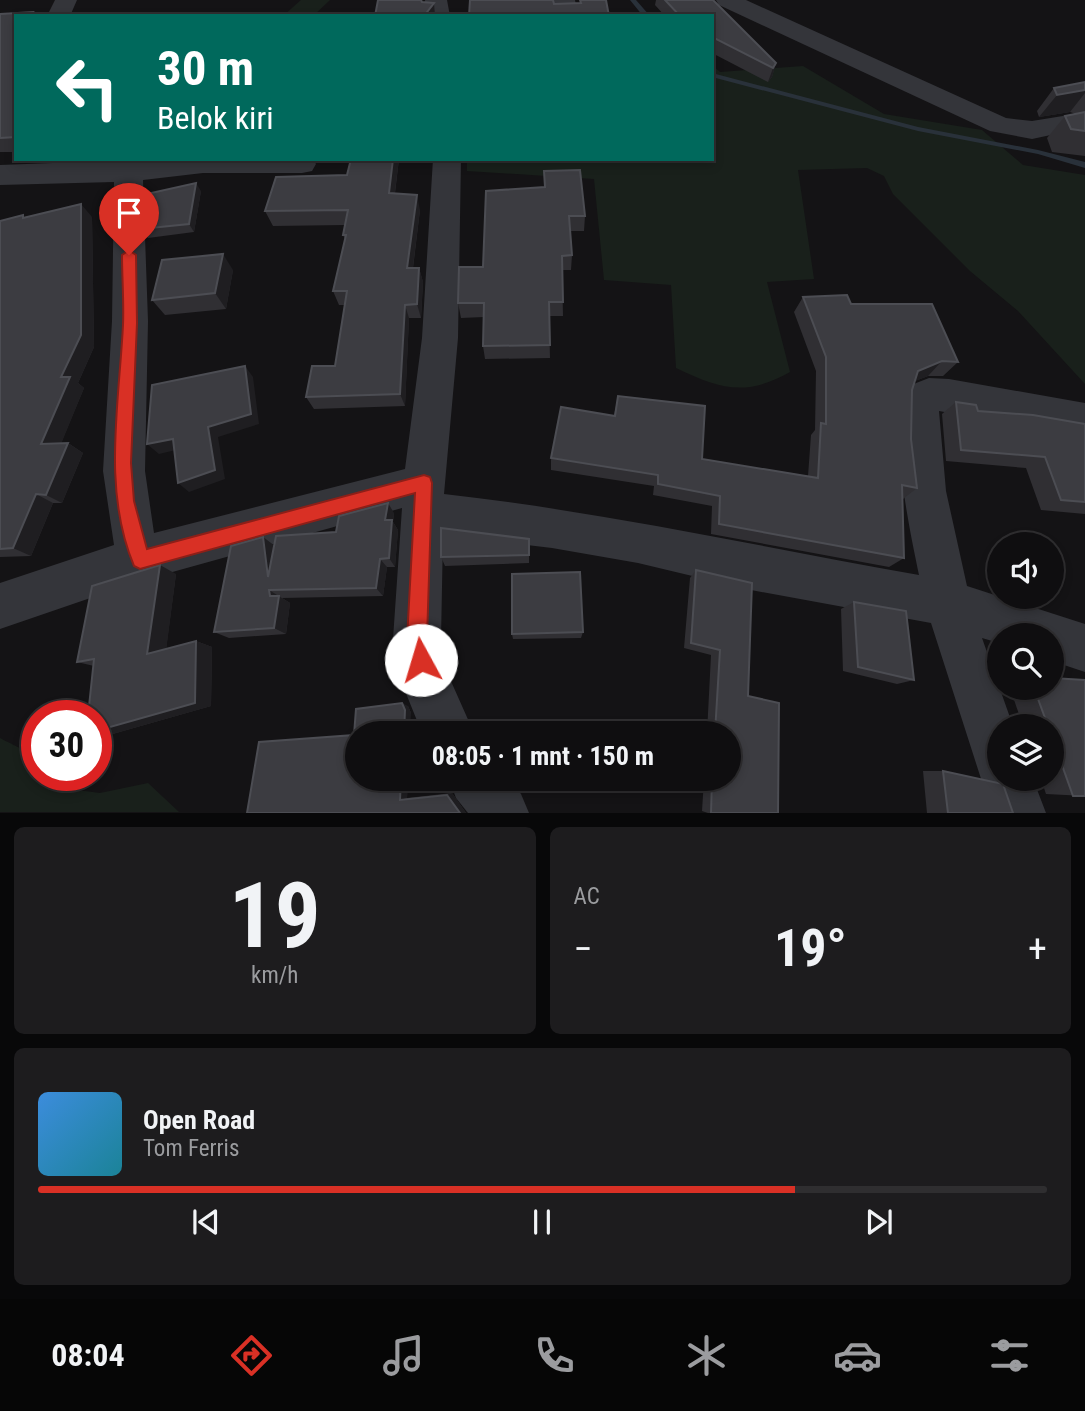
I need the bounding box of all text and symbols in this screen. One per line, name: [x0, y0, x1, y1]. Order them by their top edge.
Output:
text: 30 m: [157, 40, 254, 97]
icon: left: [42, 42, 133, 133]
text: Belok kiri: [157, 99, 274, 137]
pin: [99, 183, 159, 255]
icon: arrive: [110, 194, 148, 232]
map controls: [987, 532, 1064, 791]
button: sound: [987, 532, 1064, 609]
position arrow: [384, 623, 458, 697]
button: search: [987, 623, 1064, 700]
speed limit sign: 30: [21, 700, 112, 791]
button: layers: [987, 714, 1064, 791]
text: 08:05 · 1 mnt · 150 m: [432, 741, 654, 771]
text: 19: [229, 863, 321, 969]
text: AC: [574, 883, 600, 910]
text: 19°: [774, 918, 847, 979]
text: −: [574, 927, 593, 971]
text: +: [1028, 927, 1047, 971]
text: km/h: [251, 962, 298, 989]
text: Open Road: [143, 1105, 255, 1135]
text: Tom Ferris: [143, 1135, 239, 1162]
icon: previous: [187, 1203, 225, 1241]
icon: pause: [523, 1203, 561, 1241]
icon: next: [860, 1203, 898, 1241]
icon: directions: [227, 1331, 276, 1380]
icon: music: [379, 1331, 428, 1380]
icon: phone: [530, 1331, 579, 1380]
icon: climate: [682, 1331, 731, 1380]
icon: car: [833, 1331, 882, 1380]
icon: filters: [985, 1331, 1034, 1380]
text: 08:04: [51, 1336, 125, 1374]

